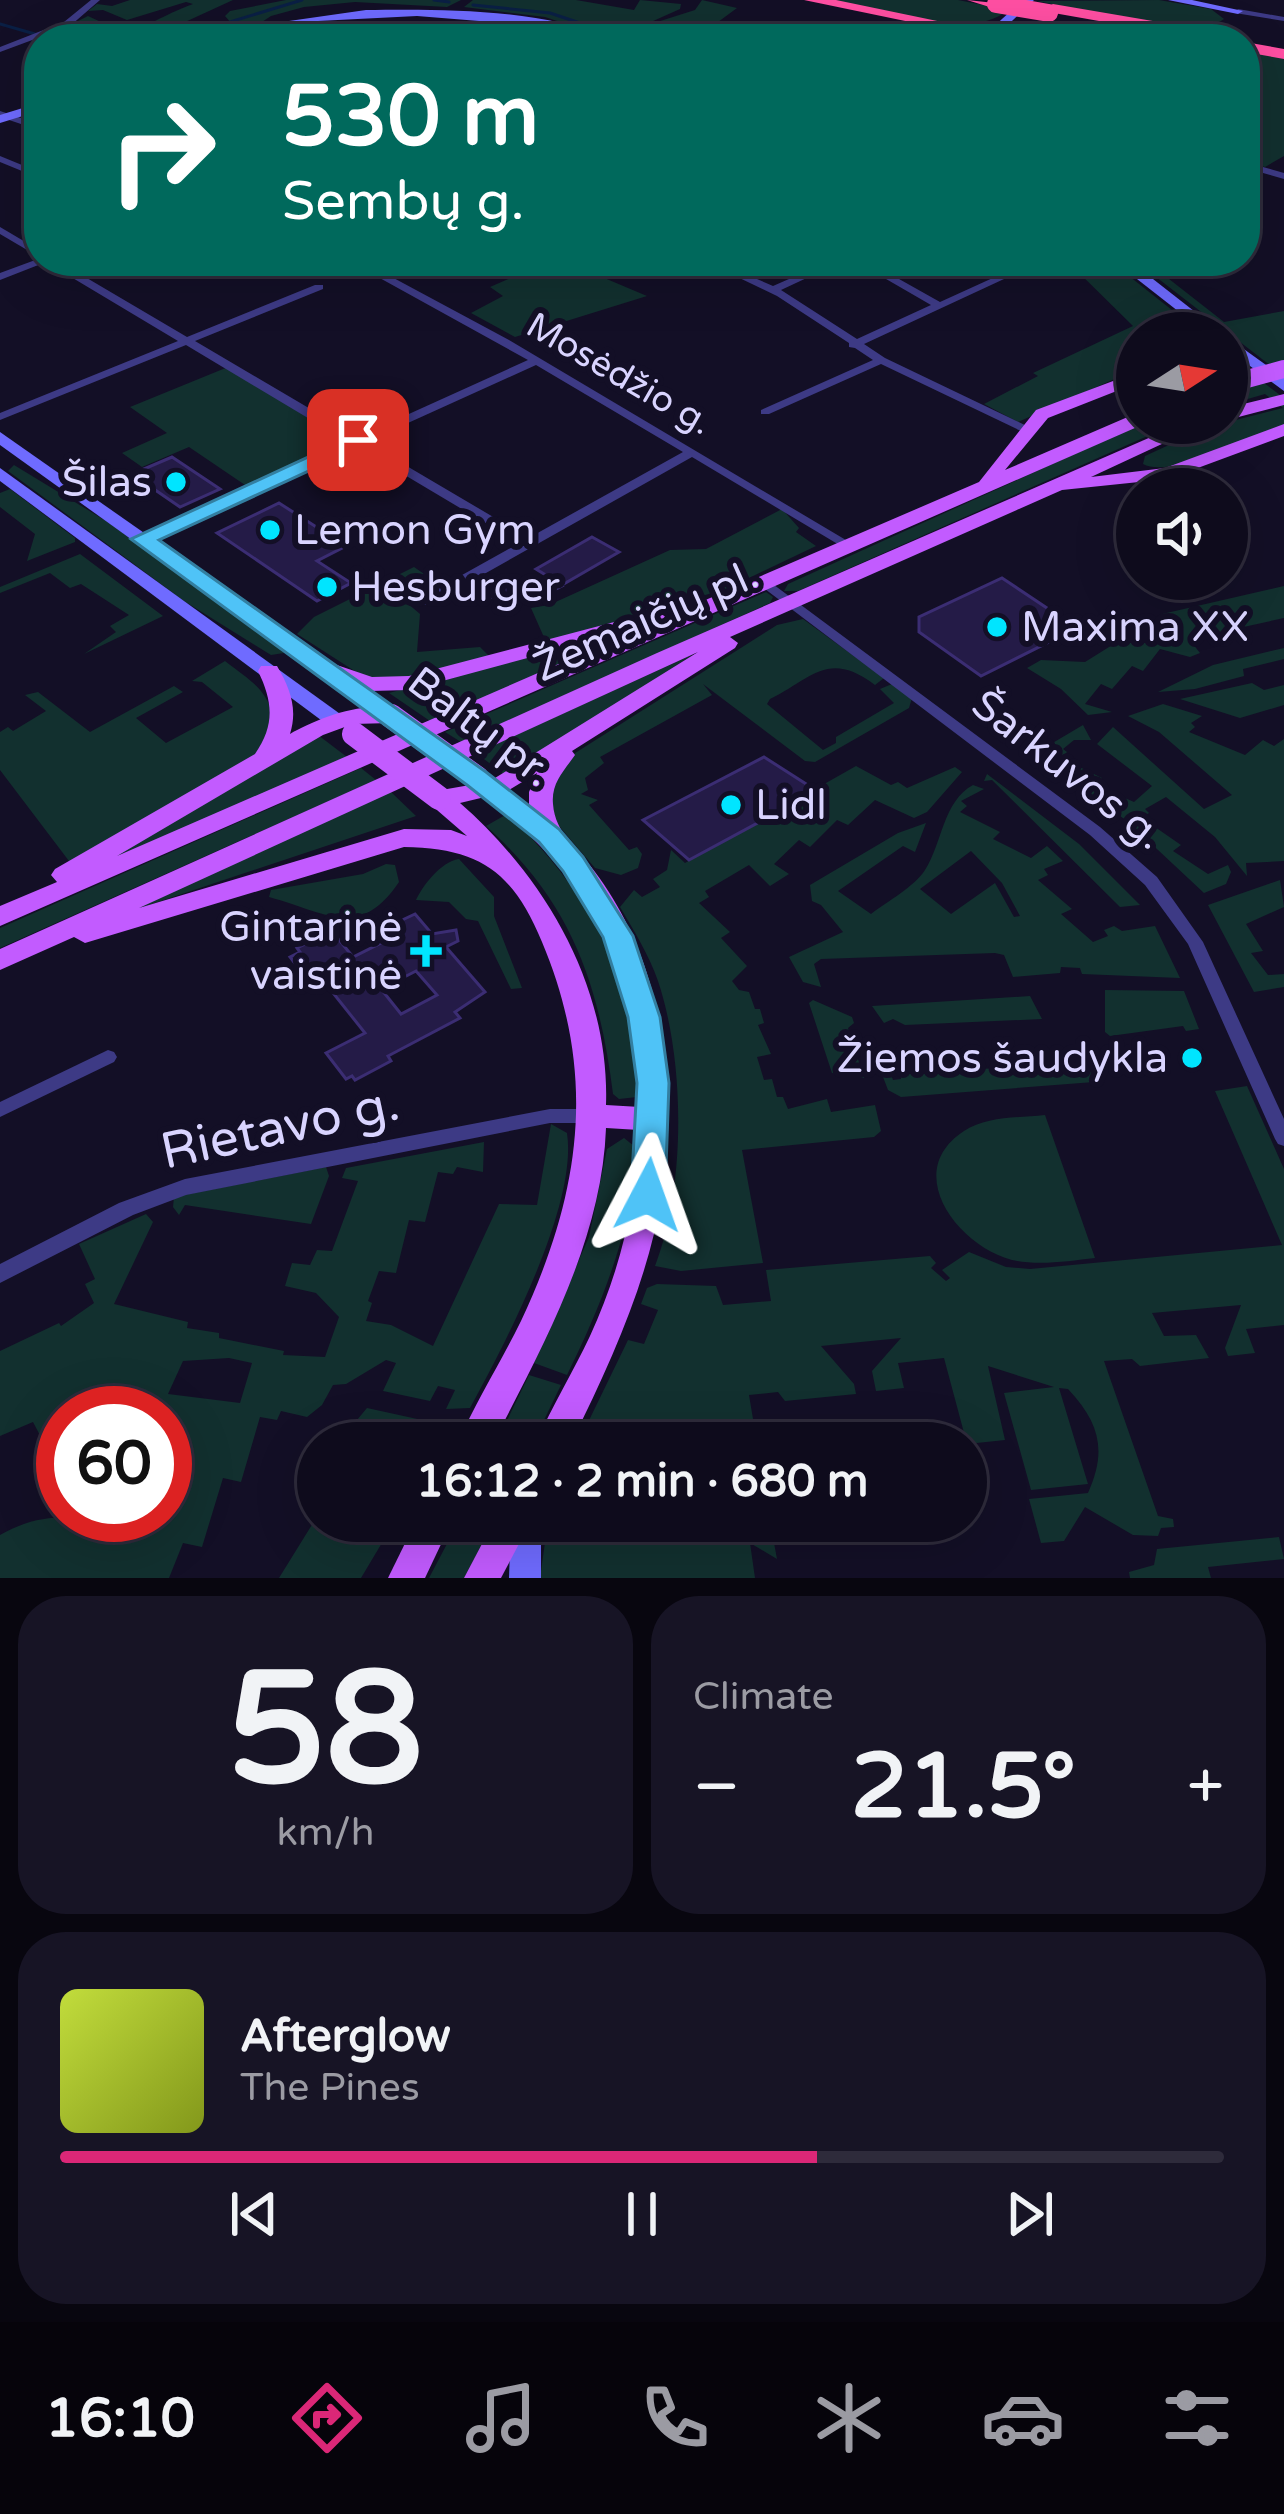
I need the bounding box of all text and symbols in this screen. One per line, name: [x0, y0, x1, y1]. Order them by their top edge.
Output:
text: 530 m: [282, 67, 539, 168]
icon: right: [84, 72, 240, 228]
text: Sembų g.: [282, 169, 525, 234]
street label: Mosėdžio g.: [519, 304, 719, 444]
north arrow: [1116, 312, 1248, 444]
map controls: [1116, 312, 1248, 600]
pin: [307, 389, 409, 491]
icon: arrive: [325, 407, 391, 473]
place label: Šilas: [62, 457, 152, 508]
button: sound: [1116, 468, 1248, 600]
marker: Šilas: [163, 469, 189, 495]
place label: Lemon Gym: [294, 505, 535, 556]
marker: Lemon Gym: [257, 517, 283, 543]
street label: Žemaičių pl.: [526, 549, 766, 693]
place label: Hesburger: [351, 562, 560, 613]
marker: Hesburger: [314, 574, 340, 600]
place label: Maxima XX: [1021, 602, 1249, 653]
marker: Maxima XX: [984, 614, 1010, 640]
street label: Baltų pr.: [398, 656, 562, 798]
street label: Šarkuvos g.: [962, 679, 1174, 861]
place label: Lidl: [755, 780, 827, 831]
marker: Lidl: [718, 792, 744, 818]
place label: Gintarinė vaistinė: [219, 902, 402, 1001]
marker: Gintarinė vaistinė: [413, 938, 439, 964]
place label: Žiemos šaudykla: [837, 1033, 1168, 1084]
marker: Žiemos šaudykla: [1179, 1045, 1205, 1071]
street label: Rietavo g.: [155, 1073, 405, 1183]
position arrow: [585, 1132, 711, 1258]
speed limit sign: 60: [36, 1386, 192, 1542]
text: 16:12 · 2 min · 680 m: [416, 1455, 868, 1509]
text: 58: [228, 1637, 423, 1825]
text: Climate: [693, 1673, 833, 1720]
text: 21.5°: [851, 1733, 1076, 1842]
text: −: [693, 1747, 740, 1827]
text: +: [1187, 1747, 1224, 1827]
text: km/h: [276, 1809, 375, 1856]
text: Afterglow: [240, 2010, 451, 2064]
text: The Pines: [240, 2064, 420, 2111]
icon: previous: [221, 2181, 287, 2247]
icon: pause: [609, 2181, 675, 2247]
icon: next: [997, 2181, 1063, 2247]
icon: directions: [285, 2376, 369, 2460]
icon: music: [459, 2376, 543, 2460]
icon: phone: [633, 2376, 717, 2460]
icon: climate: [807, 2376, 891, 2460]
icon: car: [981, 2376, 1065, 2460]
icon: filters: [1155, 2376, 1239, 2460]
text: 16:10: [45, 2386, 195, 2451]

